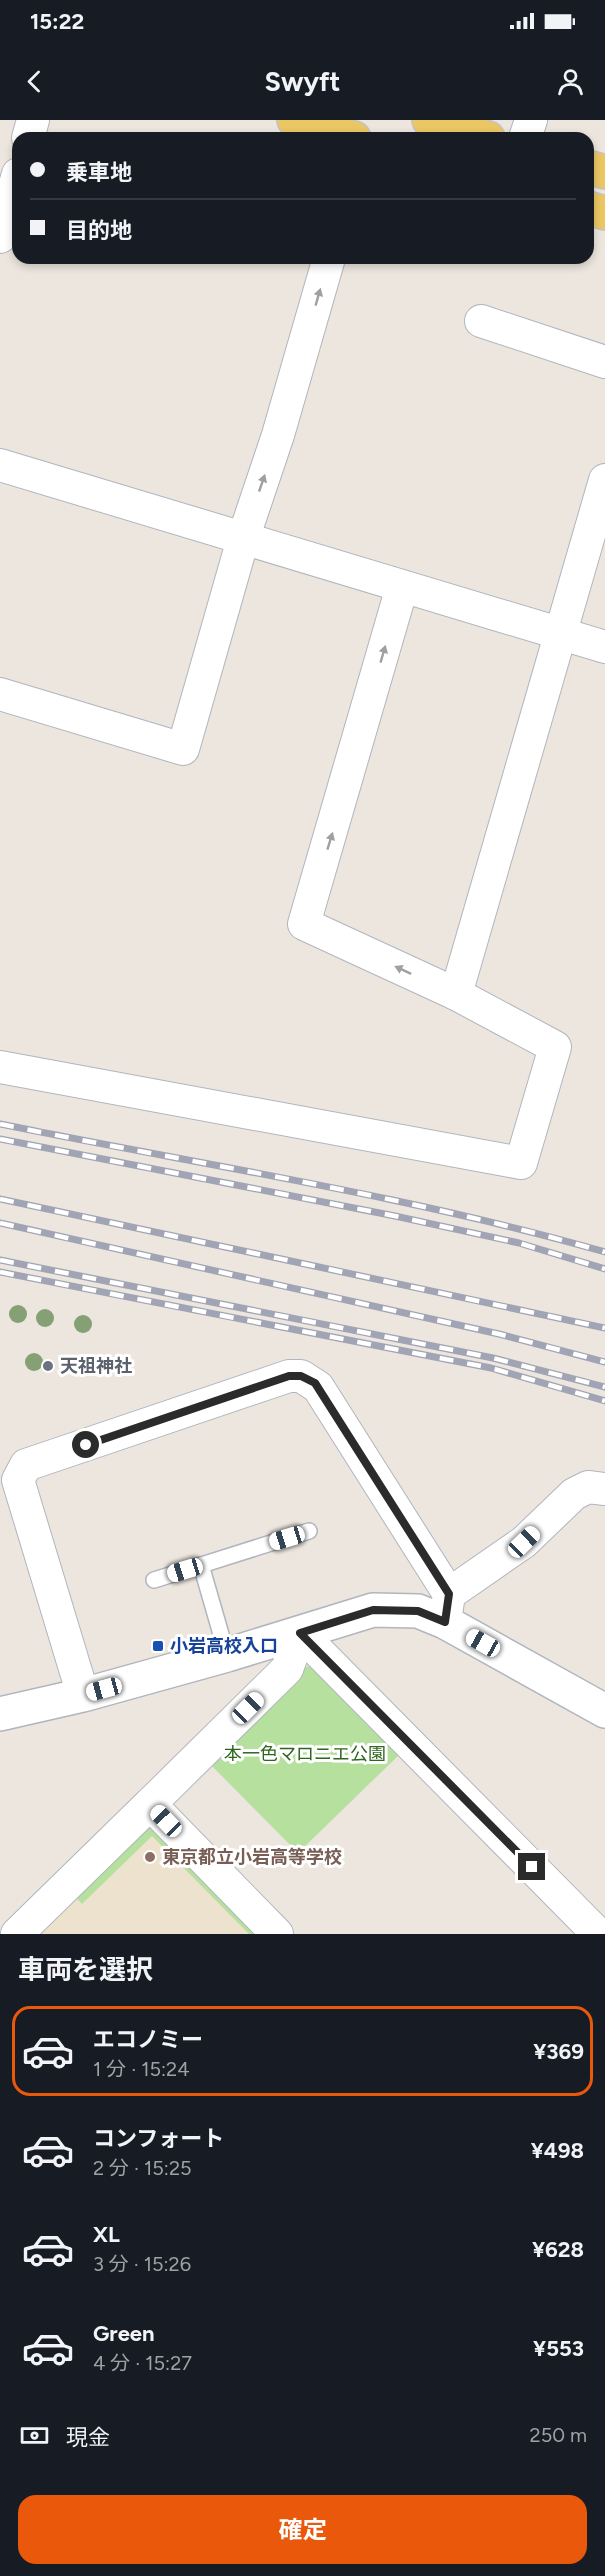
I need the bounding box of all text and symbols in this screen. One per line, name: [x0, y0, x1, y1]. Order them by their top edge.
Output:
text: 15:22: [30, 8, 84, 35]
icon: back: [18, 65, 51, 98]
text: Swyft: [265, 65, 340, 98]
icon: person: [554, 65, 587, 98]
text: 乗車地: [66, 159, 132, 186]
text: 目的地: [66, 217, 132, 244]
one-way arrow: [314, 287, 323, 305]
one-way arrow: [257, 474, 267, 492]
one-way arrow: [379, 645, 388, 663]
one-way arrow: [326, 832, 335, 850]
one-way arrow: [394, 965, 411, 974]
place label: 天祖神社: [60, 1355, 132, 1377]
marker: 天祖神社: [41, 1359, 55, 1373]
route start: [72, 1431, 99, 1458]
car: [505, 1523, 543, 1561]
car: [267, 1524, 307, 1552]
car: [165, 1556, 205, 1584]
car: [463, 1626, 503, 1660]
place label: 小岩高校入口: [170, 1635, 278, 1657]
marker: 小岩高校入口: [151, 1639, 165, 1653]
car: [84, 1676, 124, 1702]
car: [229, 1689, 267, 1727]
park label: 本一色マロニエ公園: [224, 1743, 386, 1765]
car: [147, 1802, 185, 1840]
place label: 東京都立小岩高等学校: [162, 1846, 342, 1868]
marker: 東京都立小岩高等学校: [143, 1850, 157, 1864]
route end: [518, 1853, 545, 1880]
text: 車両を選択: [18, 1953, 153, 1986]
icon: car: [21, 2024, 75, 2078]
text: エコノミー: [93, 2026, 203, 2053]
text: ¥369: [533, 2038, 584, 2065]
text: 1 分 · 15:24: [93, 2057, 190, 2081]
icon: car: [21, 2123, 75, 2177]
text: コンフォート: [93, 2125, 224, 2152]
text: ¥498: [531, 2137, 584, 2164]
text: 2 分 · 15:25: [93, 2156, 192, 2180]
text: XL: [93, 2221, 120, 2248]
icon: car: [21, 2222, 75, 2276]
text: ¥628: [532, 2236, 584, 2263]
text: 3 分 · 15:26: [93, 2252, 191, 2276]
text: Green: [93, 2320, 155, 2347]
icon: car: [21, 2321, 75, 2375]
text: ¥553: [533, 2335, 584, 2362]
text: 4 分 · 15:27: [93, 2351, 192, 2375]
icon: cash: [18, 2419, 51, 2452]
text: 250 m: [530, 2423, 587, 2447]
text: 現金: [66, 2424, 110, 2451]
button: 確定: [18, 2495, 587, 2564]

